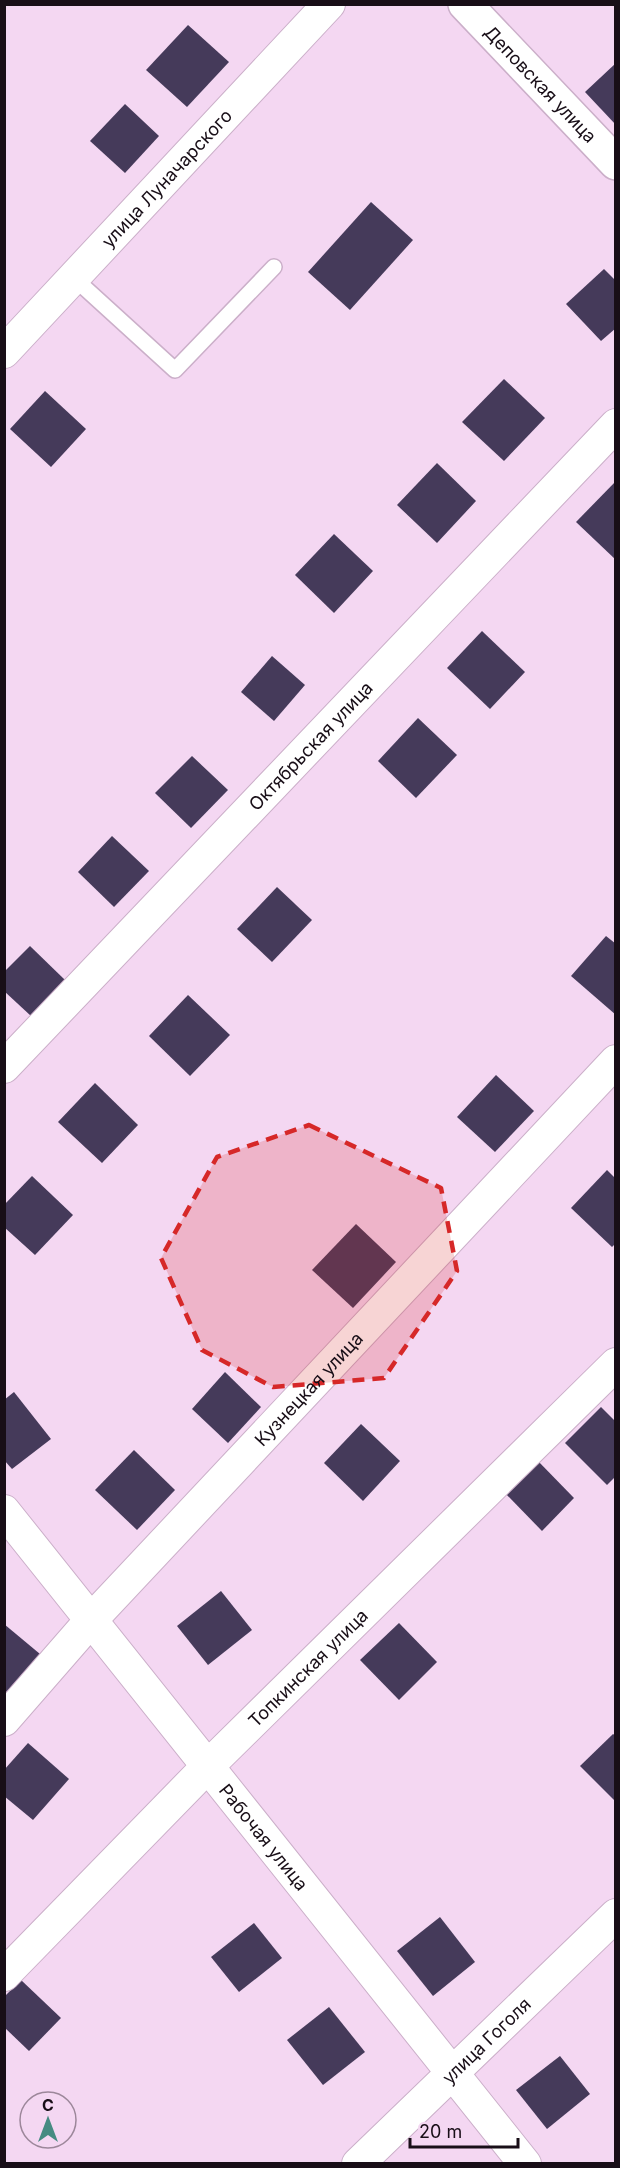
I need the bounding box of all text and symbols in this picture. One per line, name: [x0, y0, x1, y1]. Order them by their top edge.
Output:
street label: Деповская улица: [480, 21, 601, 147]
street label: улица Луначарского: [97, 105, 236, 251]
street label: Октябрьская улица: [244, 677, 377, 814]
street label: Кузнецкая улица: [250, 1327, 367, 1450]
street label: Топкинская улица: [244, 1604, 372, 1731]
street label: Рабочая улица: [215, 1780, 313, 1894]
street label: улица Гоголя: [437, 1993, 535, 2088]
north arrow: [18, 2090, 78, 2150]
text: С: [42, 2095, 54, 2115]
scale bar: [410, 2111, 518, 2149]
text: 20 m: [419, 2121, 462, 2142]

